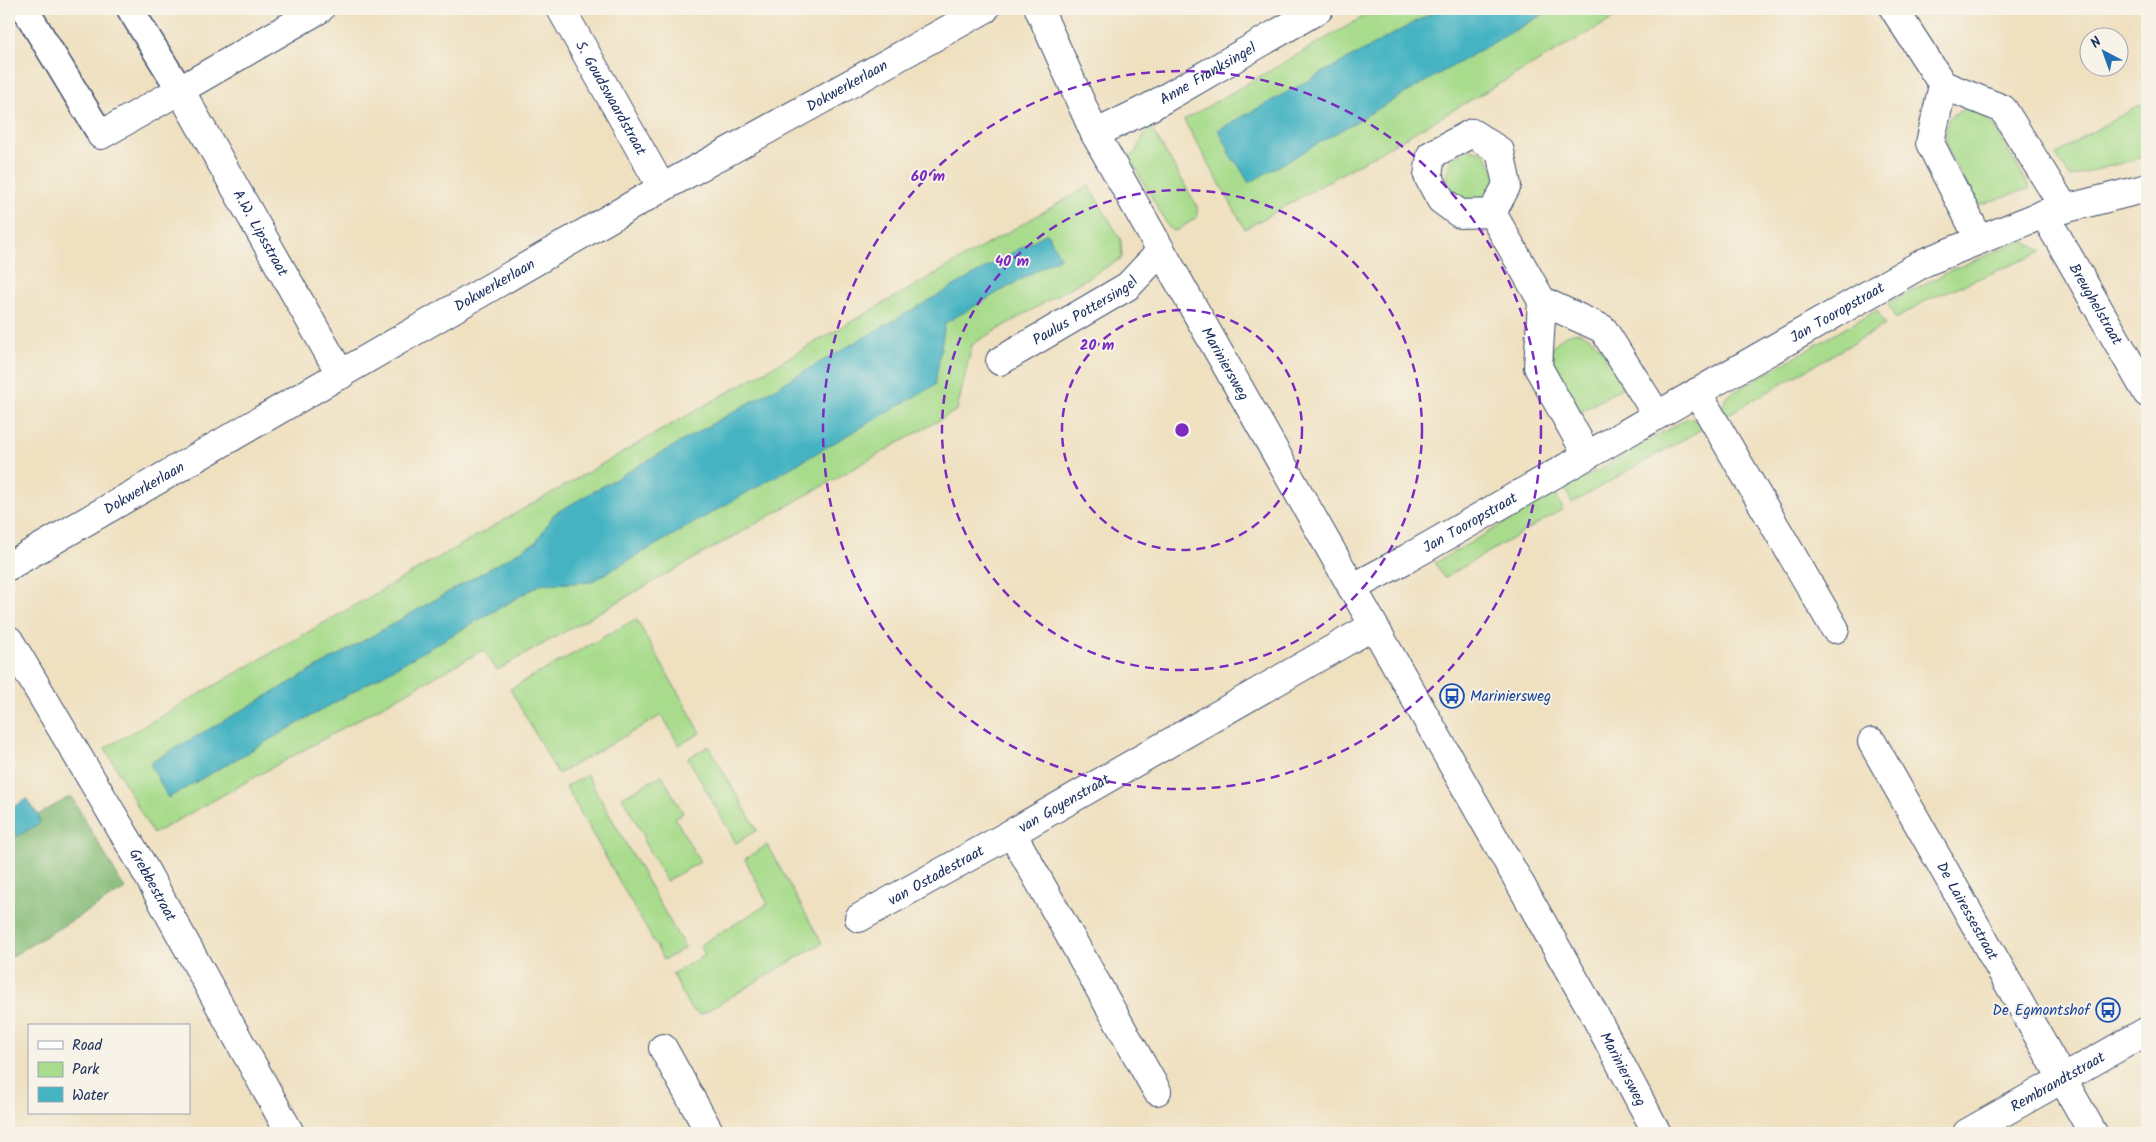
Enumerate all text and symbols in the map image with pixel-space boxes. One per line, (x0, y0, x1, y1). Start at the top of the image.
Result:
north arrow (2078, 28, 2128, 78)
text: N (2086, 32, 2107, 54)
street label: S. Goudswaardstraat (568, 37, 652, 160)
street label: Anne Franksingel (1155, 37, 1261, 112)
street label: Dokwerkerlaan (802, 54, 893, 119)
text: 60 m (911, 165, 945, 189)
street label: A.W. Lipsstraat (226, 185, 294, 281)
text: 40 m (995, 250, 1029, 274)
street label: Dokwerkerlaan (450, 253, 540, 319)
street label: Breughelstraat (2062, 259, 2128, 350)
street label: Paulus Pottersingel (1028, 271, 1145, 352)
street label: Jan Tooropstraat (1786, 276, 1890, 350)
street label: Mariniersweg (1194, 323, 1255, 405)
text: 20 m (1080, 334, 1114, 358)
centre of rings (1173, 421, 1191, 439)
street label: Dokwerkerlaan (100, 456, 189, 522)
street label: Jan Tooropstraat (1419, 487, 1523, 560)
bus stop icon: Mariniersweg (1439, 683, 1465, 709)
place label: Mariniersweg (1470, 685, 1551, 709)
street label: van Goyenstraat (1014, 768, 1115, 840)
street label: van Ostadestraat (884, 840, 989, 913)
street label: Grebbestraat (122, 844, 182, 926)
street label: De Lairessestraat (1929, 858, 2004, 965)
bus stop icon: De Egmontshof (2095, 997, 2121, 1023)
place label: De Egmontshof (1992, 999, 2091, 1023)
legend (28, 1024, 190, 1114)
street label: Mariniersweg (1593, 1028, 1652, 1111)
text: Road (72, 1034, 103, 1058)
street label: Rembrandtstraat (2006, 1046, 2110, 1119)
text: Park (72, 1058, 100, 1082)
text: Water (72, 1084, 109, 1108)

